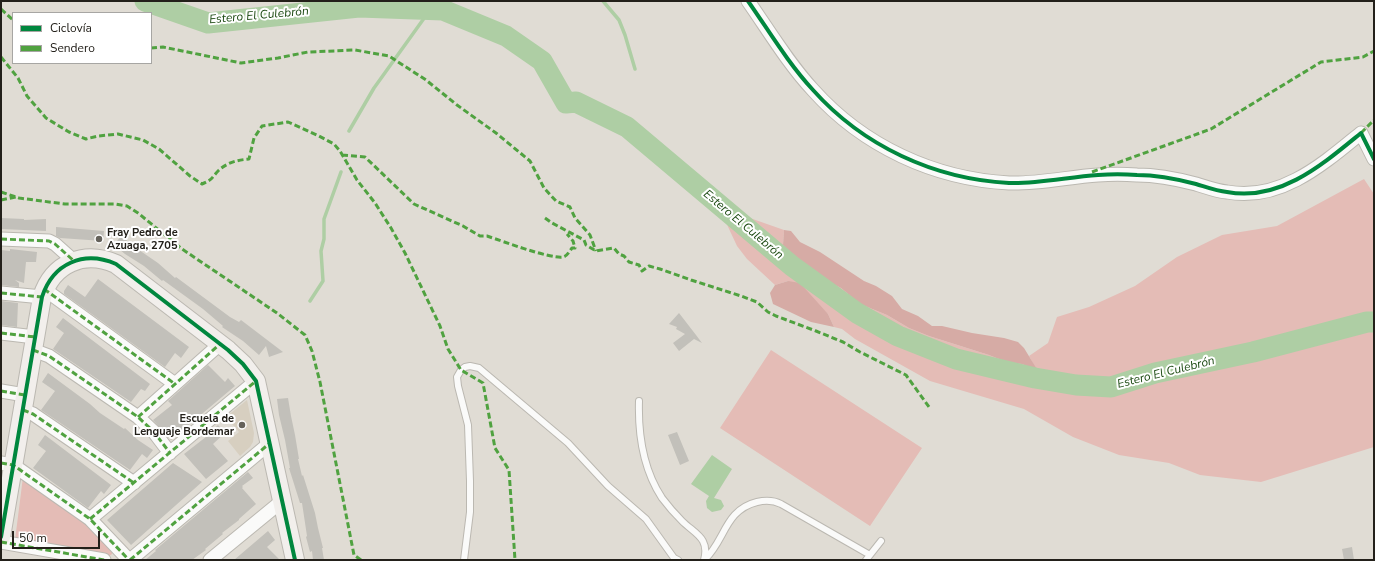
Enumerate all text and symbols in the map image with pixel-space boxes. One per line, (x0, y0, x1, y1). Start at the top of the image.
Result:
water label: Estero El Culebrón (209, 4, 309, 28)
legend (12, 12, 152, 64)
text: Ciclovía (50, 20, 92, 36)
text: Sendero (50, 40, 95, 56)
water label: Estero El Culebrón (700, 187, 786, 263)
place label: Fray Pedro de Azuaga, 2705 (107, 226, 178, 252)
marker: Fray Pedro de Azuaga, 2705 (94, 234, 104, 244)
water label: Estero El Culebrón (1116, 354, 1216, 392)
place label: Escuela de Lenguaje Bordemar (134, 412, 234, 438)
marker: Escuela de Lenguaje Bordemar (237, 420, 247, 430)
scale bar (14, 523, 102, 549)
text: 50 m (19, 530, 47, 546)

